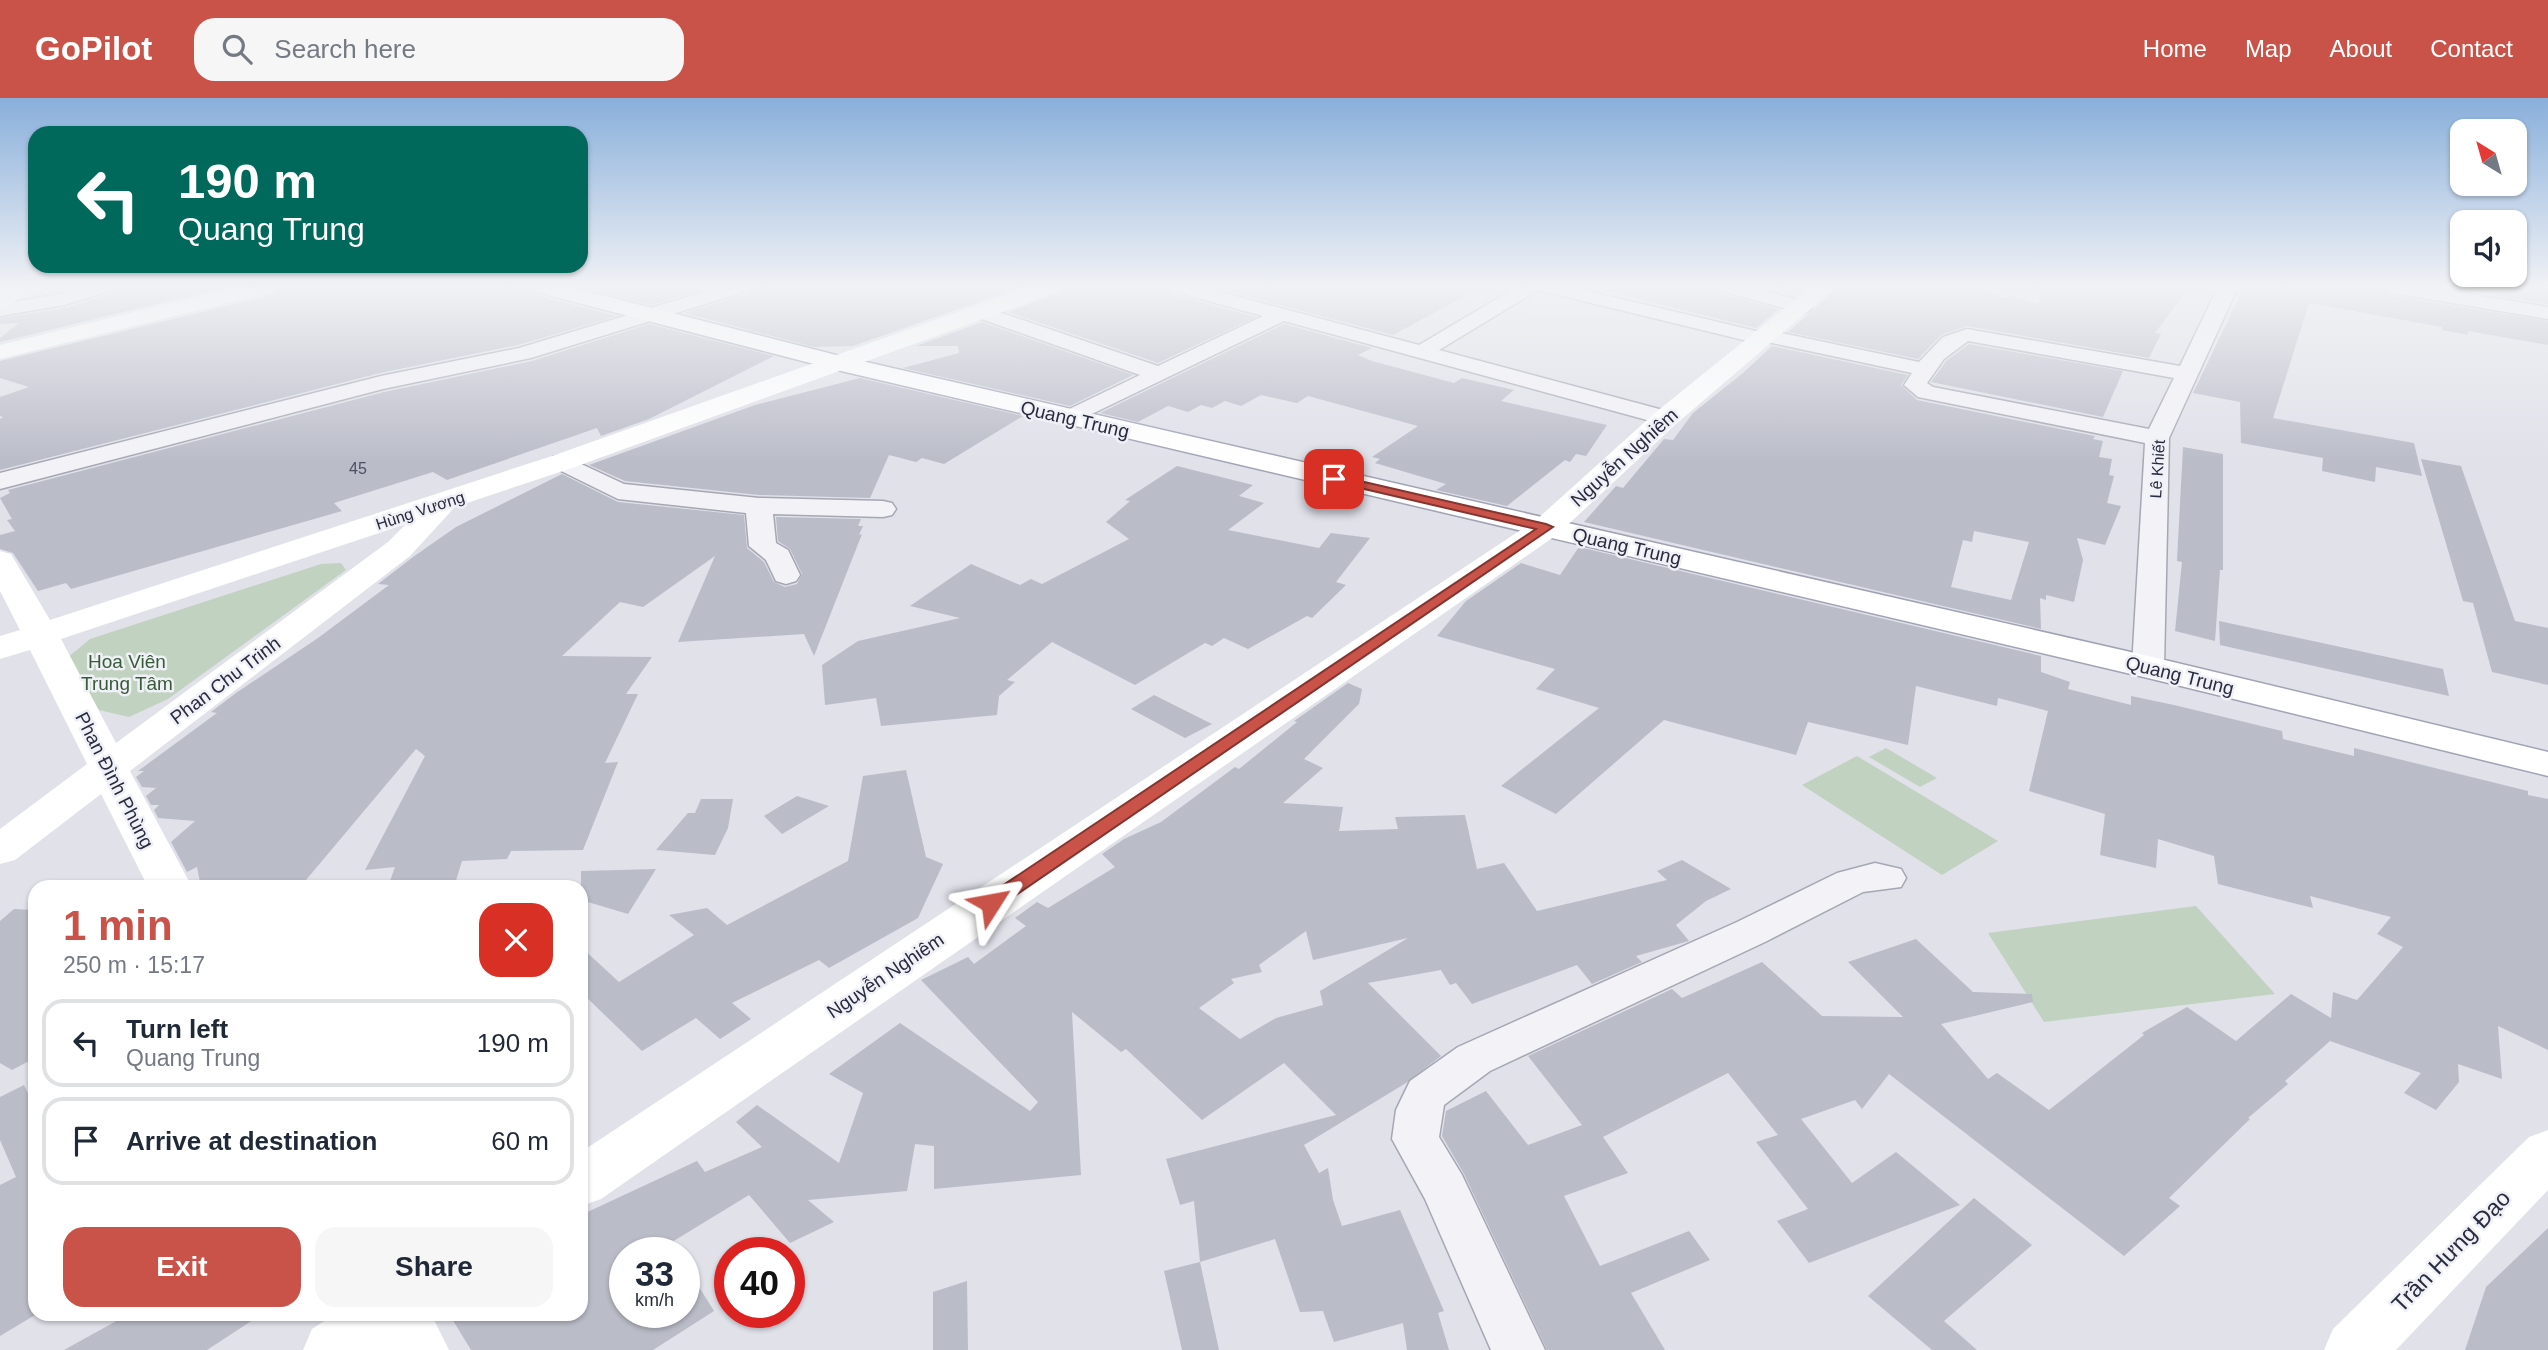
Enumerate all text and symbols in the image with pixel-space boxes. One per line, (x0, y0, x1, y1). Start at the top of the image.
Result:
search box (194, 18, 684, 81)
text: GoPilot (35, 30, 152, 67)
icon: search (218, 30, 256, 68)
text: Search here (274, 34, 416, 64)
text: Home (2143, 35, 2207, 62)
text: Map (2245, 35, 2292, 62)
text: About (2330, 35, 2392, 62)
text: Contact (2430, 35, 2513, 62)
north arrow (2450, 119, 2527, 196)
map controls (2450, 119, 2527, 287)
icon: left (63, 154, 154, 245)
text: 190 m (178, 154, 317, 208)
button: sound (2450, 210, 2527, 287)
text: Quang Trung (178, 211, 365, 247)
street label: Quang Trung (1018, 397, 1131, 442)
street label: Nguyễn Nghiêm (1567, 404, 1682, 511)
street label: Lê Khiết (2147, 439, 2168, 499)
pin (1304, 449, 1364, 509)
house number: 45 (349, 460, 367, 477)
icon: arrive (1315, 460, 1353, 498)
street label: Hùng Vương (374, 488, 467, 533)
street label: Quang Trung (1570, 524, 1683, 569)
street label: Phan Chu Trinh (166, 632, 284, 729)
park label: Hoa Viên Trung Tâm (81, 651, 173, 694)
street label: Quang Trung (2124, 652, 2236, 699)
street label: Phan Đình Phùng (71, 709, 158, 852)
position arrow (954, 866, 1028, 940)
text: 1 min (63, 902, 173, 949)
button: close (479, 903, 553, 977)
street label: Nguyễn Nghiêm (823, 929, 948, 1022)
text: 250 m · 15:17 (63, 952, 205, 978)
text: Turn left (126, 1014, 228, 1044)
icon: left (67, 1024, 105, 1062)
text: 190 m (477, 1028, 549, 1058)
text: Quang Trung (126, 1045, 260, 1071)
icon: arrive (67, 1122, 105, 1160)
text: Arrive at destination (126, 1126, 377, 1156)
text: 60 m (491, 1126, 549, 1156)
street label: Trần Hưng Đạo (2386, 1185, 2516, 1317)
button: Exit (63, 1227, 301, 1307)
button: Share (315, 1227, 553, 1307)
speed limit sign: 40 (714, 1237, 805, 1328)
text: 33 (635, 1254, 674, 1293)
text: km/h (635, 1290, 674, 1310)

